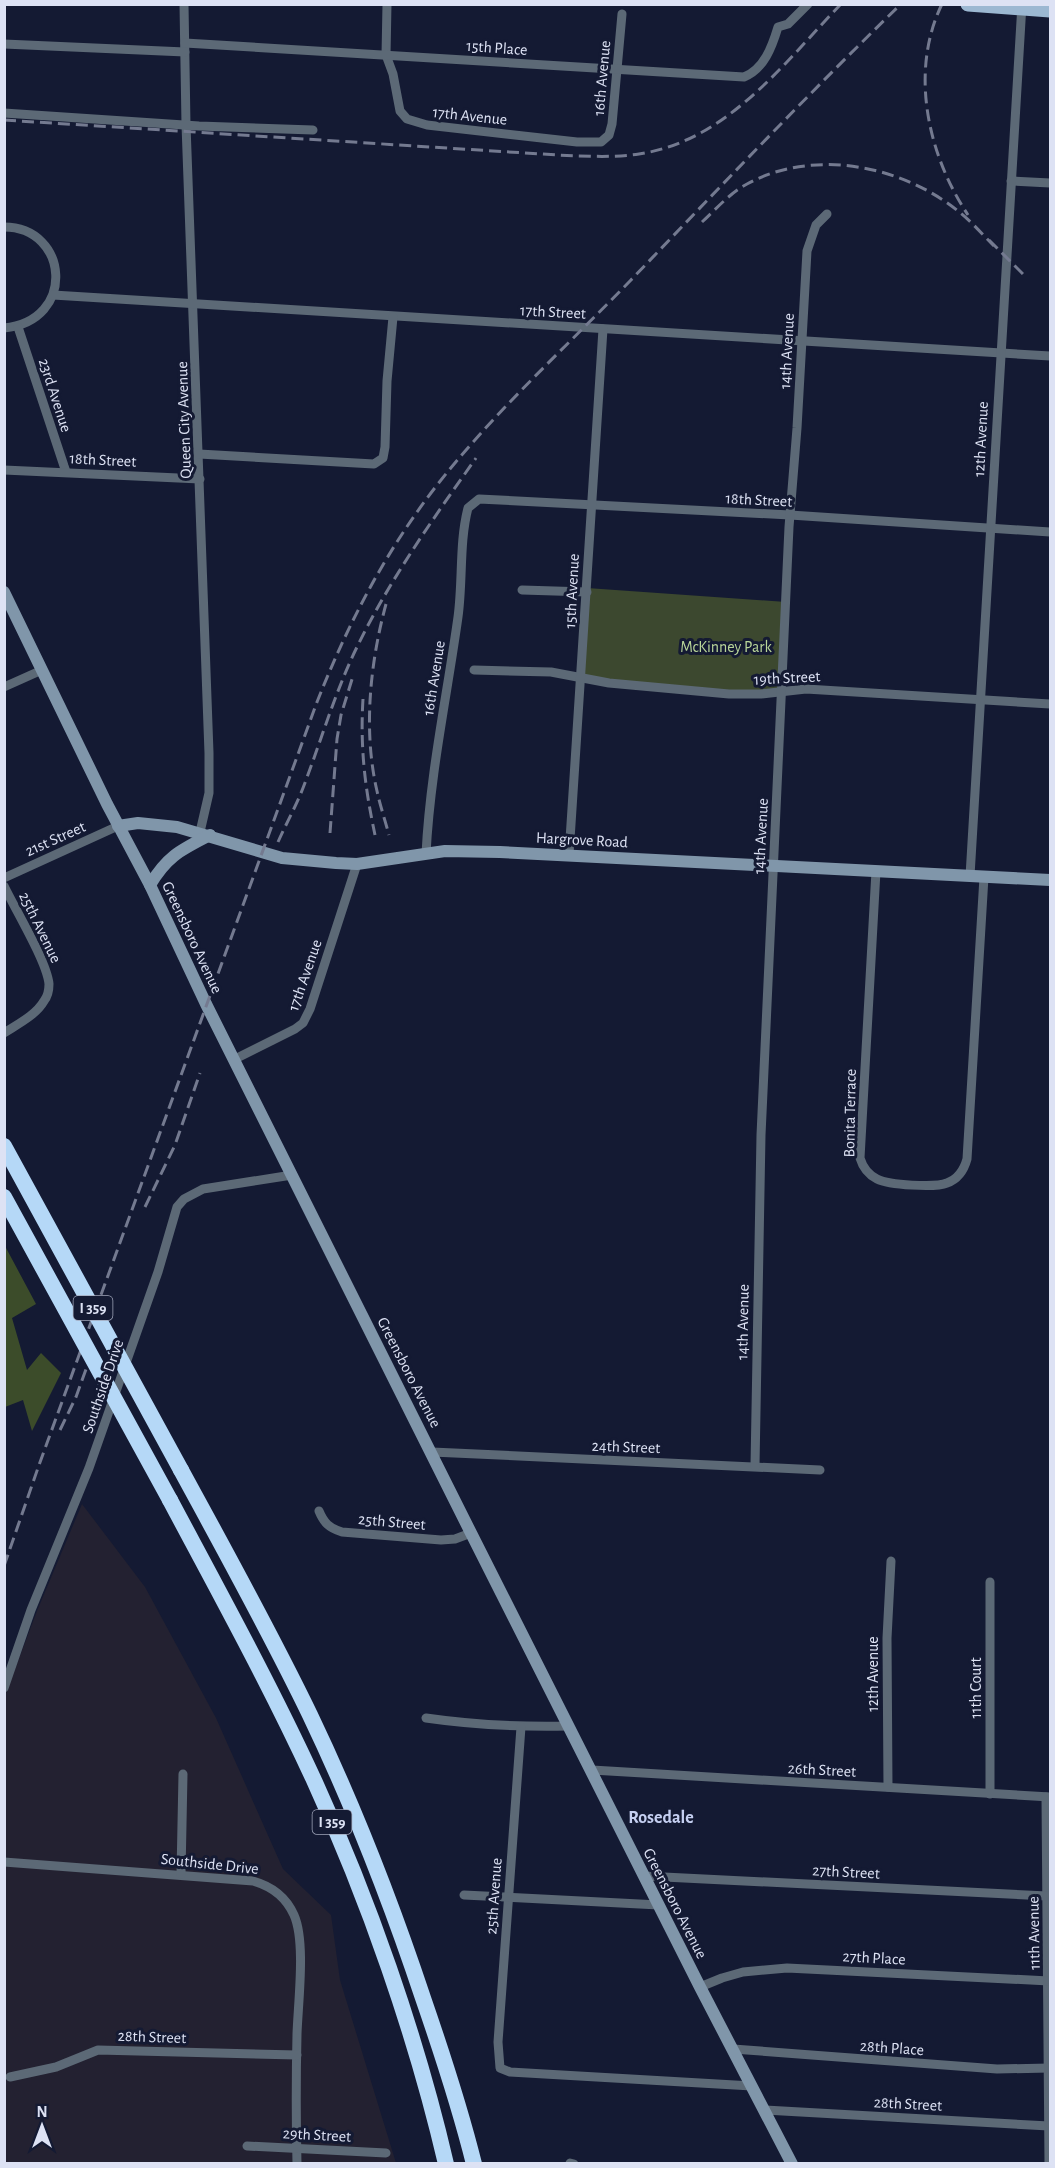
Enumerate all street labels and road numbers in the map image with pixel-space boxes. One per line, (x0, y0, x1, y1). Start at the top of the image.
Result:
street label: 15th Place (466, 38, 528, 58)
street label: 16th Avenue (591, 40, 613, 117)
street label: 17th Avenue (432, 104, 508, 128)
street label: 17th Street (520, 302, 586, 322)
street label: 14th Avenue (777, 313, 797, 389)
street label: 23rd Avenue (36, 356, 74, 434)
street label: Queen City Avenue (174, 361, 195, 479)
street label: 12th Avenue (971, 401, 991, 477)
street label: 18th Street (69, 450, 137, 470)
street label: 18th Street (725, 490, 793, 510)
street label: 15th Avenue (562, 553, 582, 629)
street label: 16th Avenue (420, 640, 448, 717)
street label: 19th Street (753, 668, 821, 688)
street label: 14th Avenue (751, 798, 771, 874)
street label: 21st Street (23, 819, 88, 859)
street label: Hargrove Road (536, 830, 628, 850)
street label: Greensboro Avenue (159, 879, 225, 996)
street label: 25th Avenue (16, 889, 64, 965)
street label: 17th Avenue (285, 937, 325, 1013)
street label: Bonita Terrace (841, 1069, 859, 1157)
street label: 14th Avenue (734, 1284, 752, 1360)
road number: I 359 (74, 1296, 112, 1320)
street label: Greensboro Avenue (374, 1315, 444, 1430)
street label: Southside Drive (79, 1337, 126, 1435)
street label: 24th Street (591, 1438, 661, 1456)
street label: 25th Street (357, 1511, 426, 1533)
street label: 12th Avenue (865, 1636, 881, 1712)
street label: 11th Court (968, 1657, 984, 1719)
street label: 26th Street (787, 1760, 857, 1780)
road number: I 359 (312, 1810, 352, 1834)
street label: Greensboro Avenue (640, 1846, 710, 1961)
street label: Southside Drive (160, 1851, 259, 1877)
street label: 25th Avenue (483, 1857, 505, 1935)
street label: 27th Street (812, 1862, 880, 1882)
street label: 11th Avenue (1025, 1896, 1043, 1970)
street label: 27th Place (842, 1948, 906, 1968)
street label: 28th Street (117, 2028, 187, 2046)
street label: 28th Place (859, 2038, 924, 2058)
street label: 28th Street (873, 2094, 943, 2114)
street label: 29th Street (282, 2125, 352, 2145)

